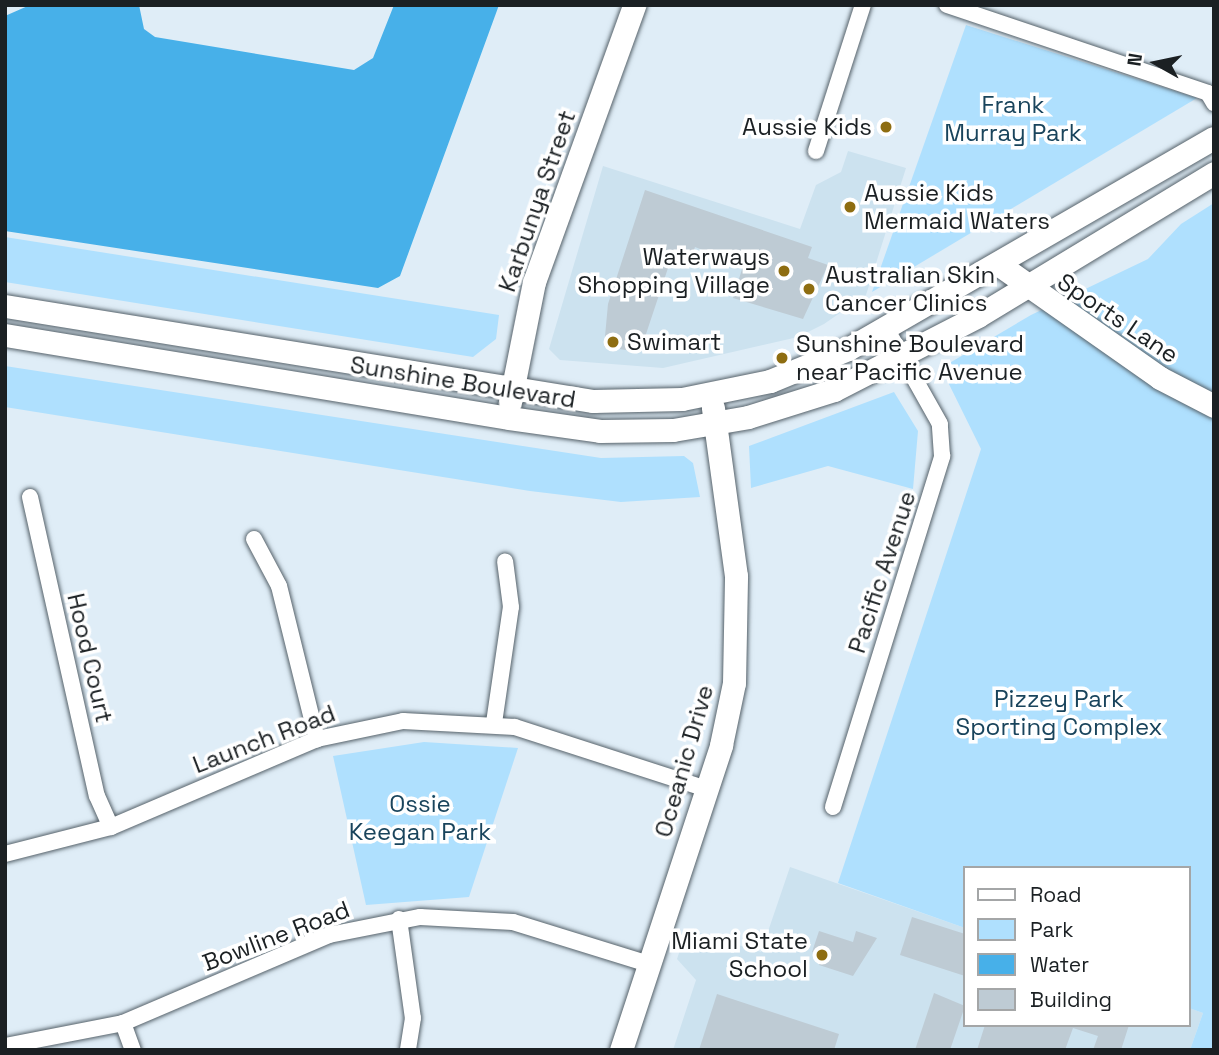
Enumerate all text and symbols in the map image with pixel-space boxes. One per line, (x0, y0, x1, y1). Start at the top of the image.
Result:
north arrow (1121, 28, 1191, 98)
text: N (1121, 51, 1148, 68)
park label: Frank Murray Park (944, 91, 1082, 147)
street label: Karbunya Street (492, 106, 582, 296)
place label: Aussie Kids (742, 113, 872, 141)
marker: Aussie Kids (878, 119, 894, 135)
place label: Aussie Kids Mermaid Waters (864, 179, 1050, 235)
marker: Aussie Kids Mermaid Waters (842, 199, 858, 215)
place label: Waterways Shopping Village (577, 243, 770, 299)
place label: Australian Skin Cancer Clinics (825, 261, 995, 317)
marker: Waterways Shopping Village (776, 263, 792, 279)
street label: Sports Lane (1052, 267, 1184, 369)
marker: Australian Skin Cancer Clinics (799, 279, 819, 299)
place label: Swimart (627, 328, 721, 356)
place label: Sunshine Boulevard near Pacific Avenue (796, 330, 1024, 386)
marker: Swimart (605, 334, 621, 350)
street label: Sunshine Boulevard (348, 350, 578, 414)
marker: Sunshine Boulevard near Pacific Avenue (774, 350, 790, 366)
street label: Pacific Avenue (842, 487, 922, 657)
street label: Hood Court (61, 590, 119, 726)
street label: Oceanic Drive (649, 682, 719, 840)
park label: Pizzey Park Sporting Complex (955, 685, 1163, 741)
street label: Launch Road (189, 699, 339, 779)
park label: Ossie Keegan Park (349, 790, 491, 846)
legend (964, 866, 1191, 1027)
text: Road (1030, 881, 1082, 908)
street label: Bowline Road (198, 895, 354, 977)
text: Park (1030, 916, 1074, 943)
place label: Miami State School (671, 927, 808, 983)
marker: Miami State School (814, 947, 830, 963)
text: Water (1030, 951, 1089, 978)
text: Building (1030, 986, 1112, 1013)

